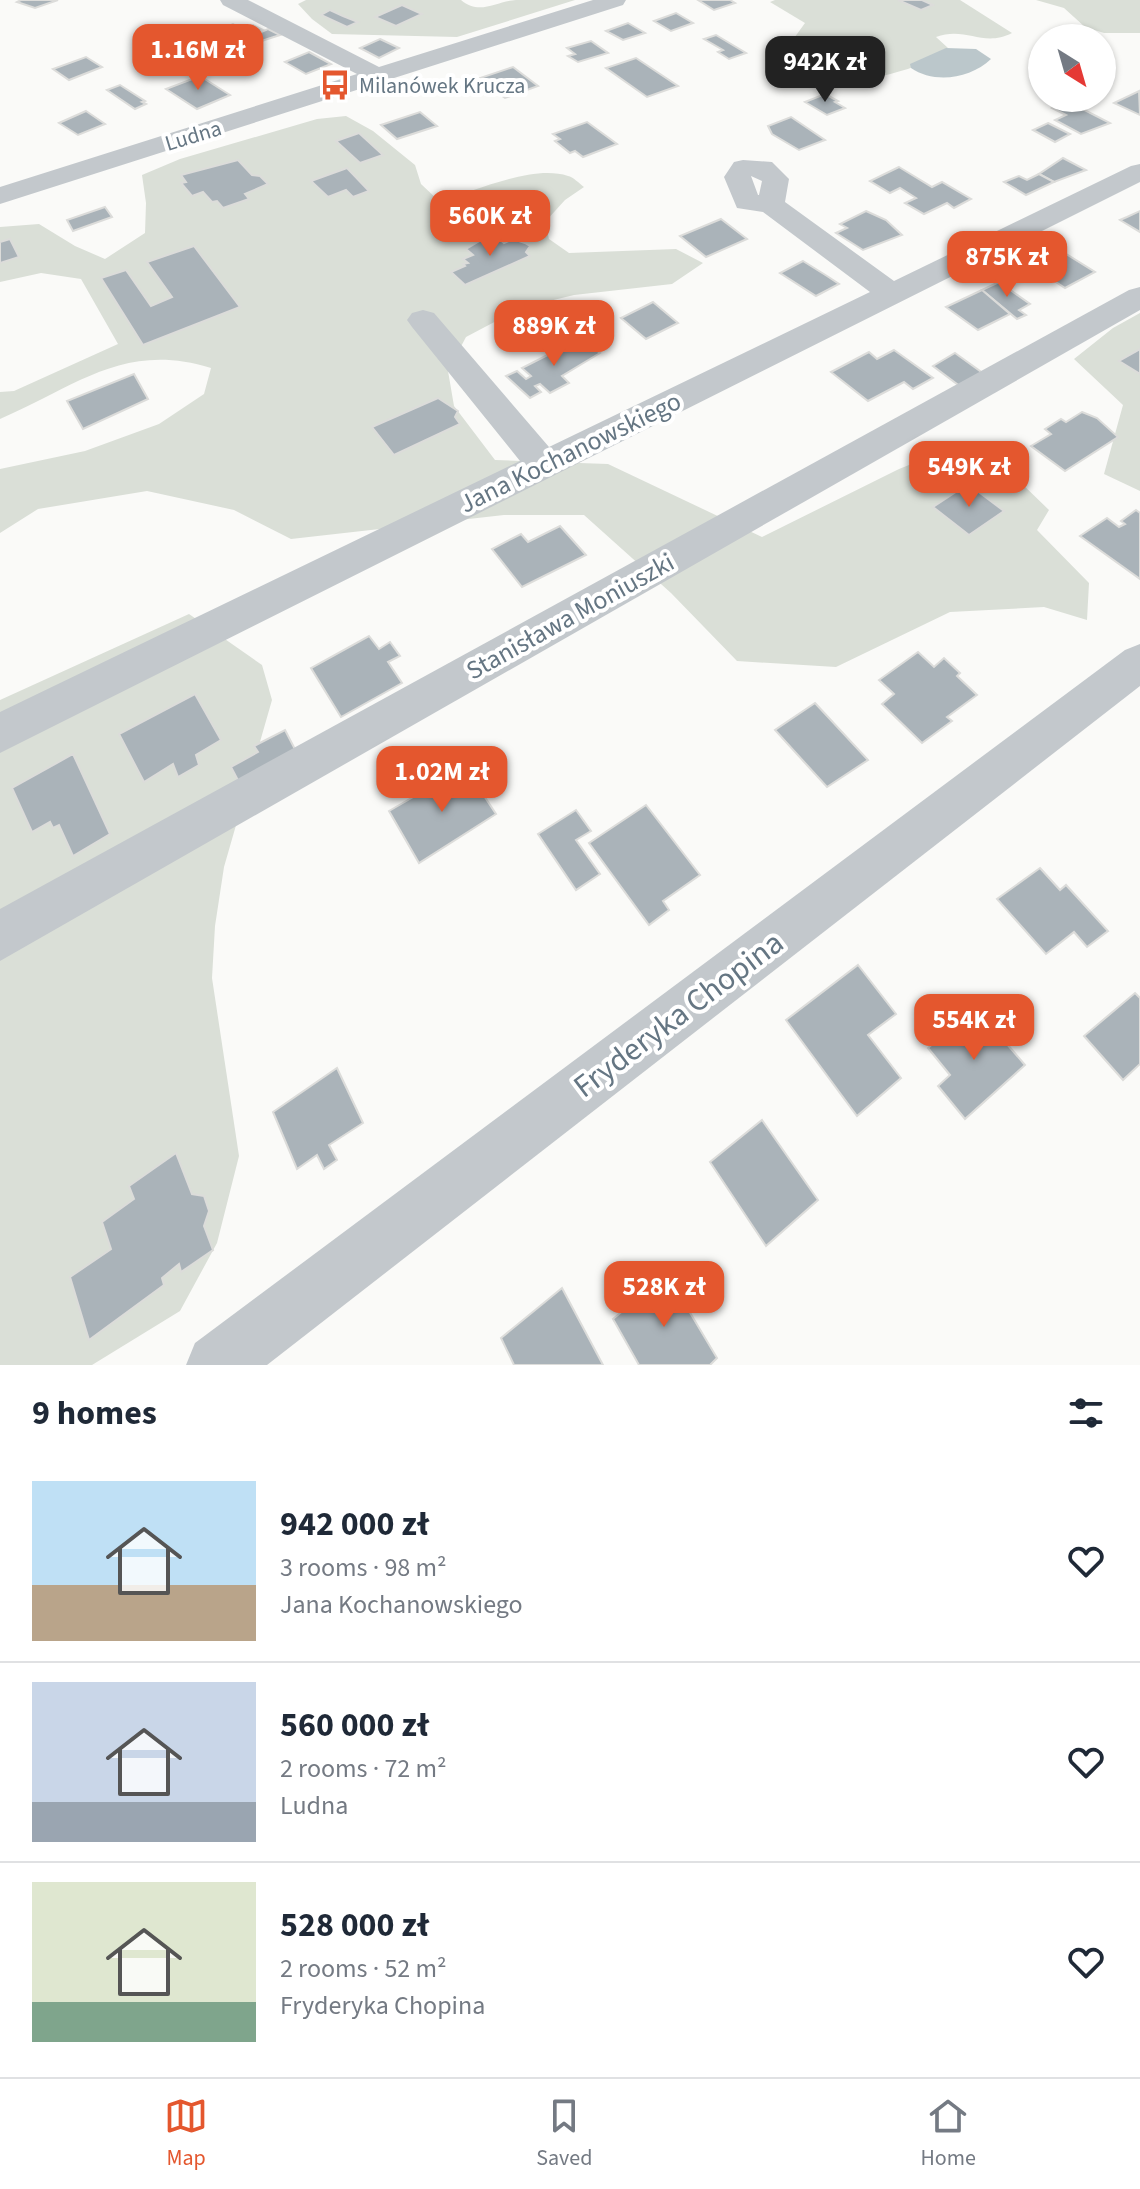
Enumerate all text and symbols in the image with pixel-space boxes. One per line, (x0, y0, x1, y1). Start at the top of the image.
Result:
pin: 1.16M zł (115, 24, 281, 92)
north arrow (1028, 24, 1116, 112)
map controls (1028, 24, 1116, 112)
text: 1.16M zł (150, 31, 246, 68)
pin: 942K zł (751, 36, 899, 104)
text: 942K zł (783, 43, 867, 80)
bus stop icon: Milanówek Krucza (318, 68, 352, 102)
place label: Milanówek Krucza (359, 70, 525, 102)
street label: Ludna (161, 112, 226, 160)
pin: 560K zł (416, 190, 564, 258)
text: 560K zł (448, 197, 532, 234)
pin: 875K zł (933, 231, 1081, 299)
text: 875K zł (965, 238, 1049, 275)
pin: 889K zł (480, 300, 628, 368)
text: 889K zł (512, 307, 596, 344)
street label: Jana Kochanowskiego (453, 383, 687, 522)
pin: 549K zł (895, 441, 1043, 509)
text: 549K zł (927, 448, 1011, 485)
street label: Stanisława Moniuszki (460, 544, 681, 689)
pin: 1.02M zł (359, 746, 525, 814)
text: 1.02M zł (394, 753, 490, 790)
street label: Fryderyka Chopina (564, 920, 793, 1109)
pin: 554K zł (900, 994, 1048, 1062)
text: 554K zł (932, 1001, 1016, 1038)
pin: 528K zł (590, 1261, 738, 1329)
text: 528K zł (622, 1268, 706, 1305)
text: 9 homes (32, 1389, 157, 1438)
icon: filters (1064, 1391, 1108, 1435)
text: 942 000 zł (280, 1500, 429, 1549)
icon: home (96, 1513, 192, 1609)
icon: heart (1064, 1539, 1108, 1583)
text: 3 rooms · 98 m² (280, 1549, 447, 1586)
text: Jana Kochanowskiego (280, 1586, 523, 1623)
text: 560 000 zł (280, 1701, 429, 1750)
icon: home (96, 1714, 192, 1810)
icon: heart (1064, 1740, 1108, 1784)
text: 2 rooms · 72 m² (280, 1750, 447, 1787)
text: Ludna (280, 1787, 348, 1824)
text: 528 000 zł (280, 1901, 429, 1950)
icon: home (96, 1914, 192, 2010)
icon: heart (1064, 1940, 1108, 1984)
text: 2 rooms · 52 m² (280, 1950, 447, 1987)
text: Fryderyka Chopina (280, 1987, 485, 2024)
tab: Map (164, 2094, 208, 2174)
tab: Saved (536, 2094, 592, 2174)
tab: Home (921, 2094, 976, 2174)

